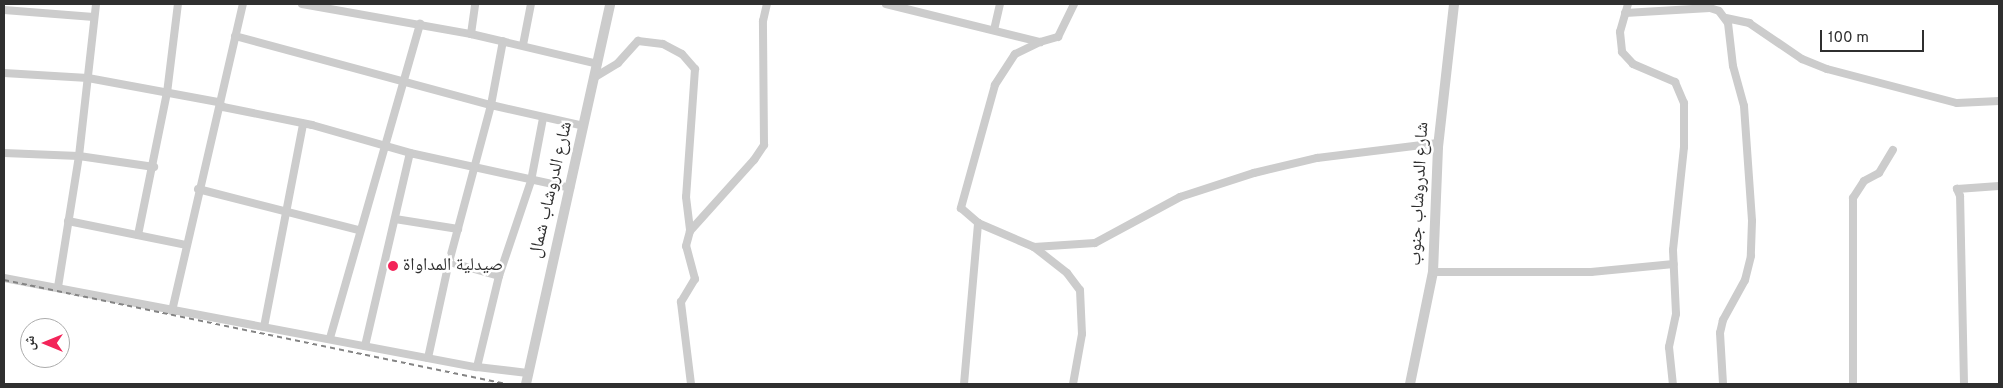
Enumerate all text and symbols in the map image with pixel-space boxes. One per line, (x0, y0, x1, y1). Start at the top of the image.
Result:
scale bar (1823, 20, 1927, 52)
text: 100 m (1828, 29, 1869, 48)
street label: شارع الدروشاب شمال (526, 120, 578, 260)
street label: شارع الدروشاب جنوب (1405, 122, 1435, 266)
place label: صيدلية المداواة (403, 255, 503, 277)
marker: صيدلية المداواة (387, 260, 399, 272)
north arrow (20, 318, 70, 368)
text: ش (22, 336, 39, 350)

